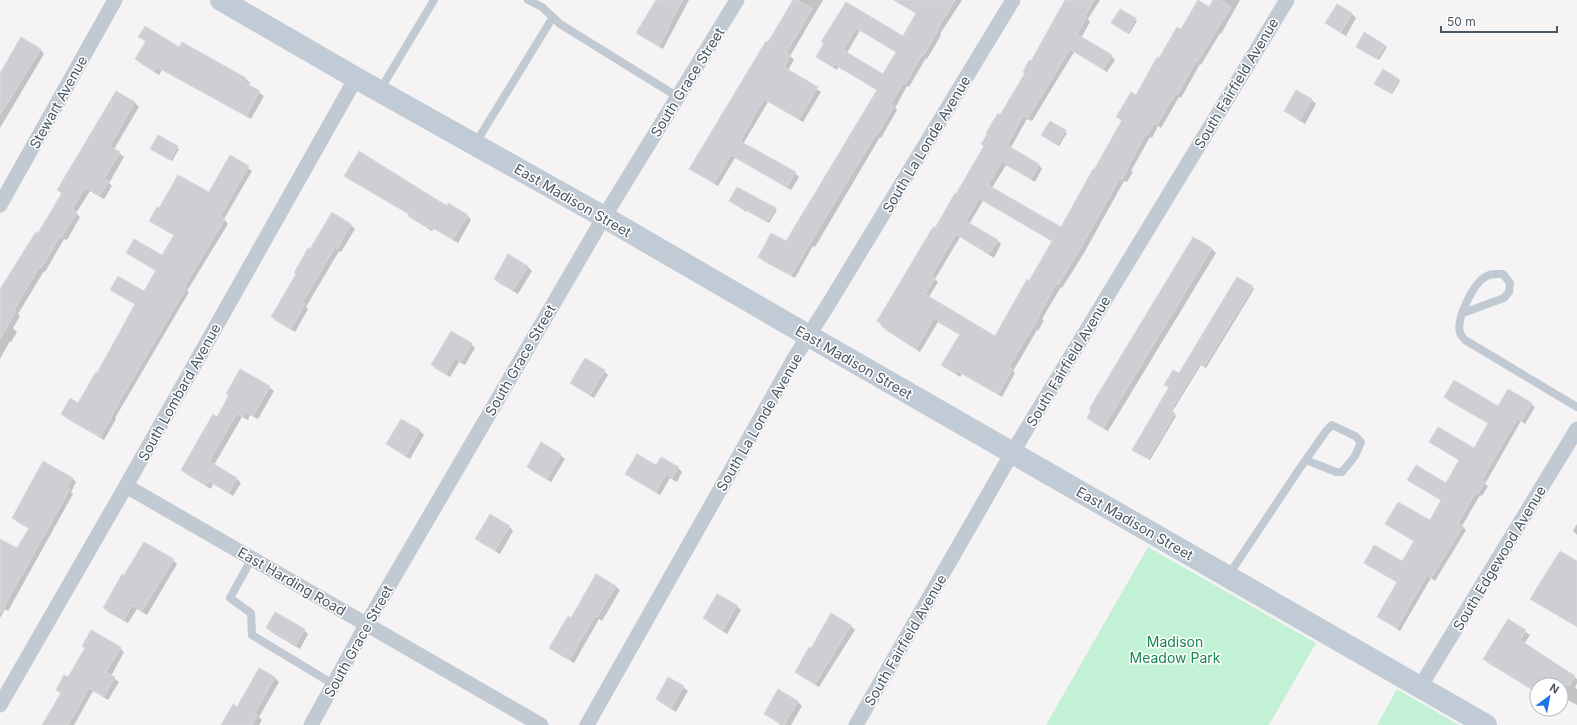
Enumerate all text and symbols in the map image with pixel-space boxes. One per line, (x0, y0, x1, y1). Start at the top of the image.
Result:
scale bar (1441, 8, 1557, 34)
text: 50 m (1447, 14, 1476, 29)
street label: South Fairfield Avenue (1190, 15, 1282, 151)
street label: South Grace Street (647, 24, 728, 140)
street label: Stewart Avenue (25, 52, 91, 152)
street label: South La Londe Avenue (878, 73, 974, 215)
street label: East Madison Street (512, 160, 635, 241)
street label: South Fairfield Avenue (1022, 293, 1114, 429)
street label: South Grace Street (481, 301, 559, 419)
street label: South Lombard Avenue (134, 320, 224, 464)
street label: East Madison Street (793, 322, 916, 403)
street label: South La Londe Avenue (712, 350, 806, 494)
street label: East Madison Street (1074, 483, 1197, 564)
street label: South Edgewood Avenue (1449, 483, 1549, 633)
street label: East Harding Road (235, 543, 349, 619)
street label: South Fairfield Avenue (860, 571, 950, 709)
street label: South Grace Street (320, 582, 396, 700)
park label: Madison Meadow Park (1130, 633, 1221, 666)
north arrow (1529, 677, 1569, 717)
text: N (1547, 680, 1562, 697)

